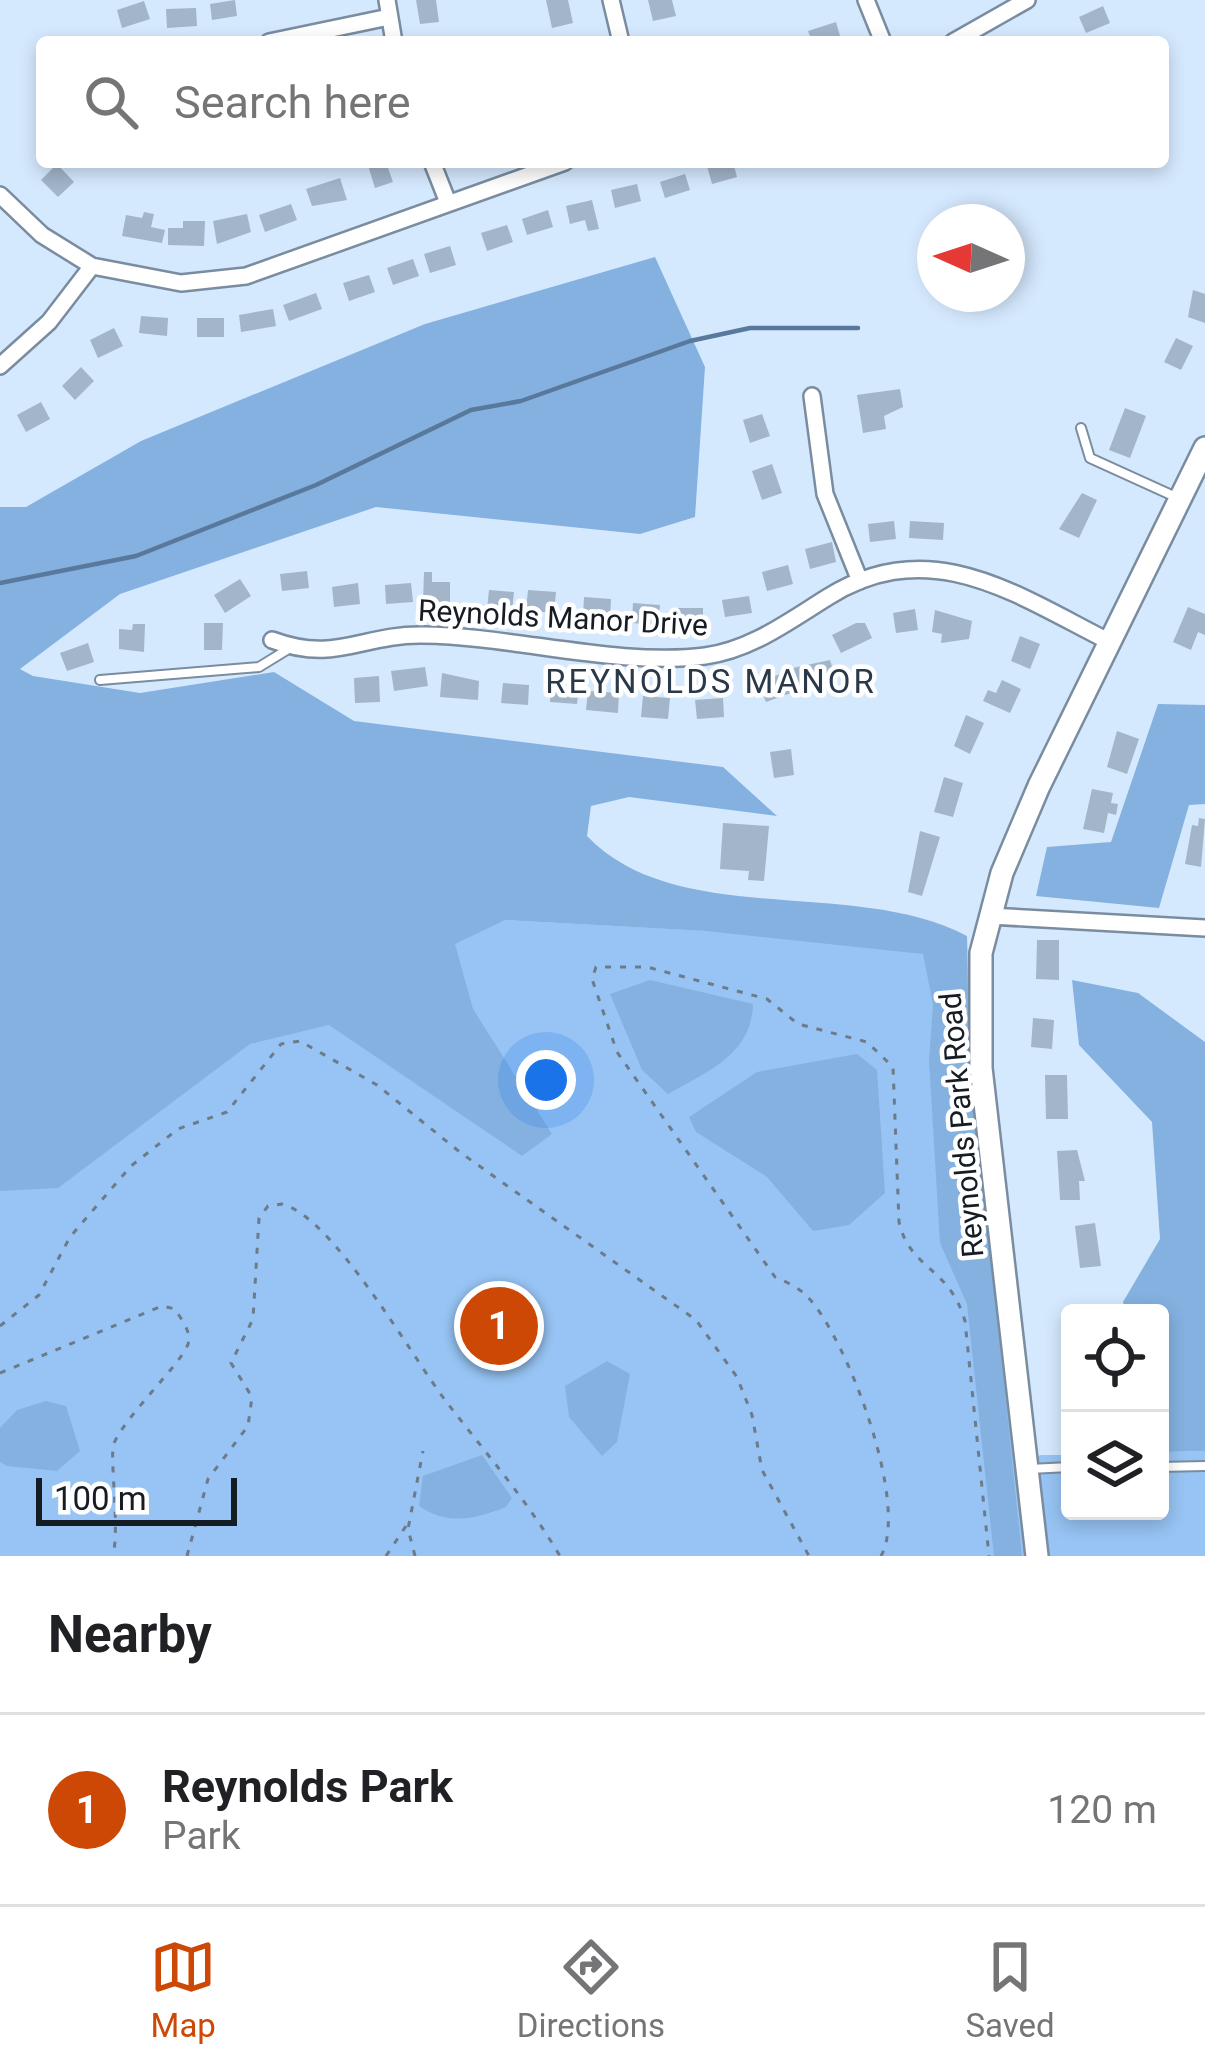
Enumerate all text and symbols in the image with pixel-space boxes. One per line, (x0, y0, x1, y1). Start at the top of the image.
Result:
search box (36, 36, 1169, 168)
icon: search (78, 69, 144, 135)
text: Search here (174, 76, 411, 129)
north arrow (917, 204, 1025, 312)
street label: Reynolds Manor Drive (417, 592, 709, 643)
district label: REYNOLDS MANOR (545, 662, 877, 701)
street label: Reynolds Park Road (932, 991, 991, 1259)
your location (516, 1050, 576, 1110)
pin: 1 (460, 1281, 538, 1371)
map controls (1061, 1304, 1169, 1520)
button: locate (1061, 1304, 1169, 1412)
button: layers (1061, 1412, 1169, 1520)
scale bar (36, 1472, 237, 1525)
text: 100 m (54, 1479, 147, 1518)
text: Nearby (48, 1605, 212, 1664)
text: Reynolds Park (162, 1760, 453, 1813)
text: 1 (76, 1787, 98, 1833)
text: 120 m (1047, 1787, 1157, 1833)
text: Park (162, 1813, 241, 1859)
tab: Map (150, 1934, 216, 2045)
tab: Directions (517, 1934, 665, 2045)
tab: Saved (966, 1934, 1055, 2045)

